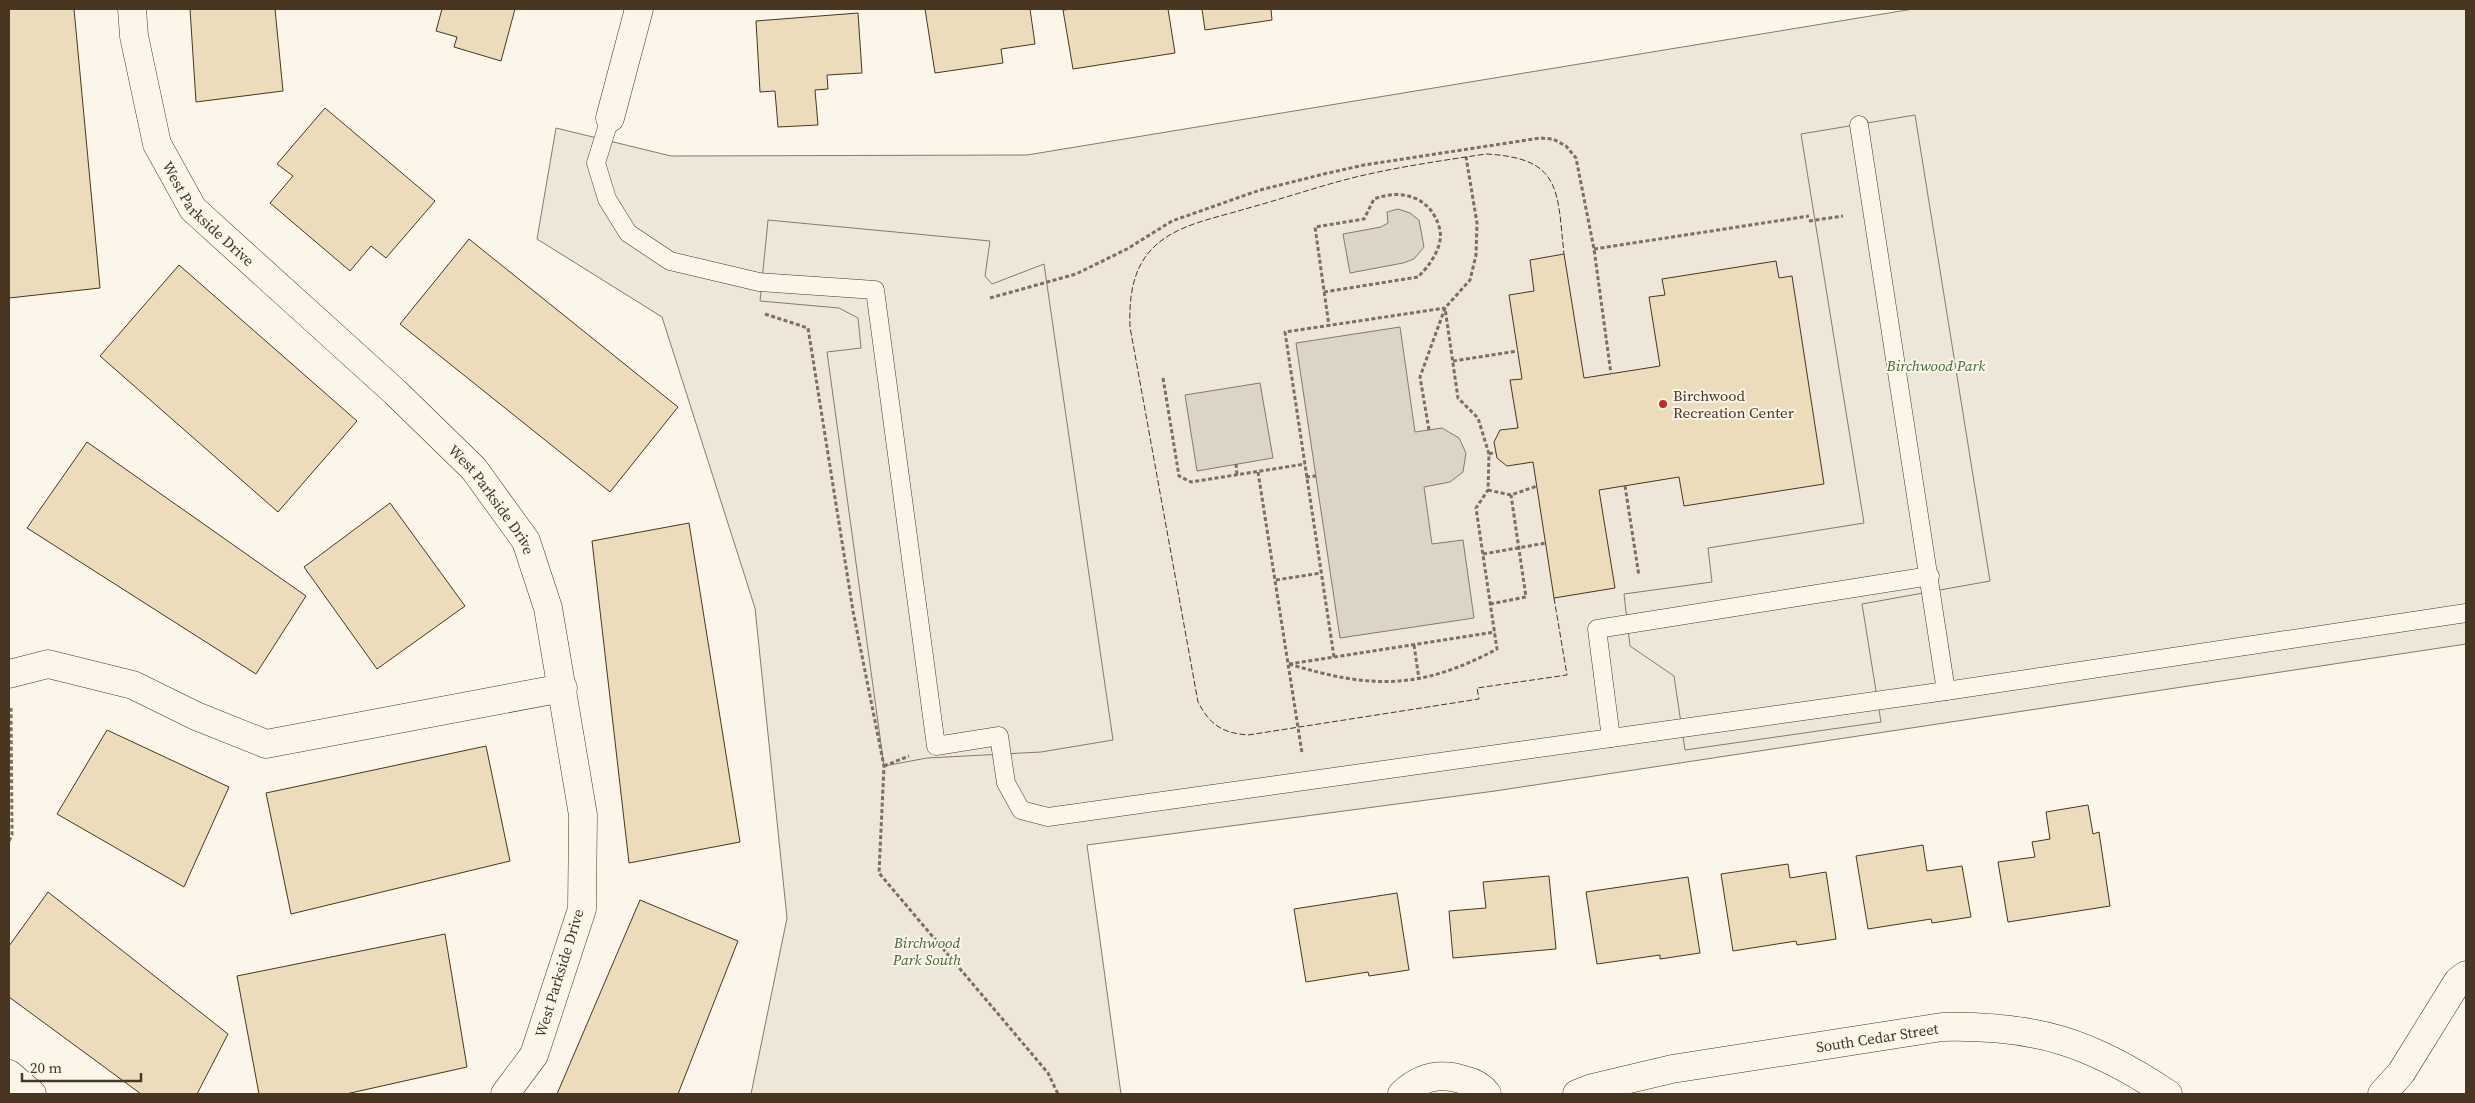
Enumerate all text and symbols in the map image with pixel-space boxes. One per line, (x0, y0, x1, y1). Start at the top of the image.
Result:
street label: West Parkside Drive (158, 157, 260, 271)
park label: Birchwood Park (1886, 355, 1986, 376)
place label: Birchwood Recreation Center (1673, 385, 1795, 423)
marker: Birchwood Recreation Center (1657, 398, 1669, 410)
street label: West Parkside Drive (444, 440, 540, 557)
street label: West Parkside Drive (529, 906, 589, 1040)
park label: Birchwood Park South (892, 932, 961, 970)
street label: South Cedar Street (1814, 1017, 1940, 1057)
scale bar (22, 1050, 141, 1082)
text: 20 m (30, 1057, 62, 1078)

